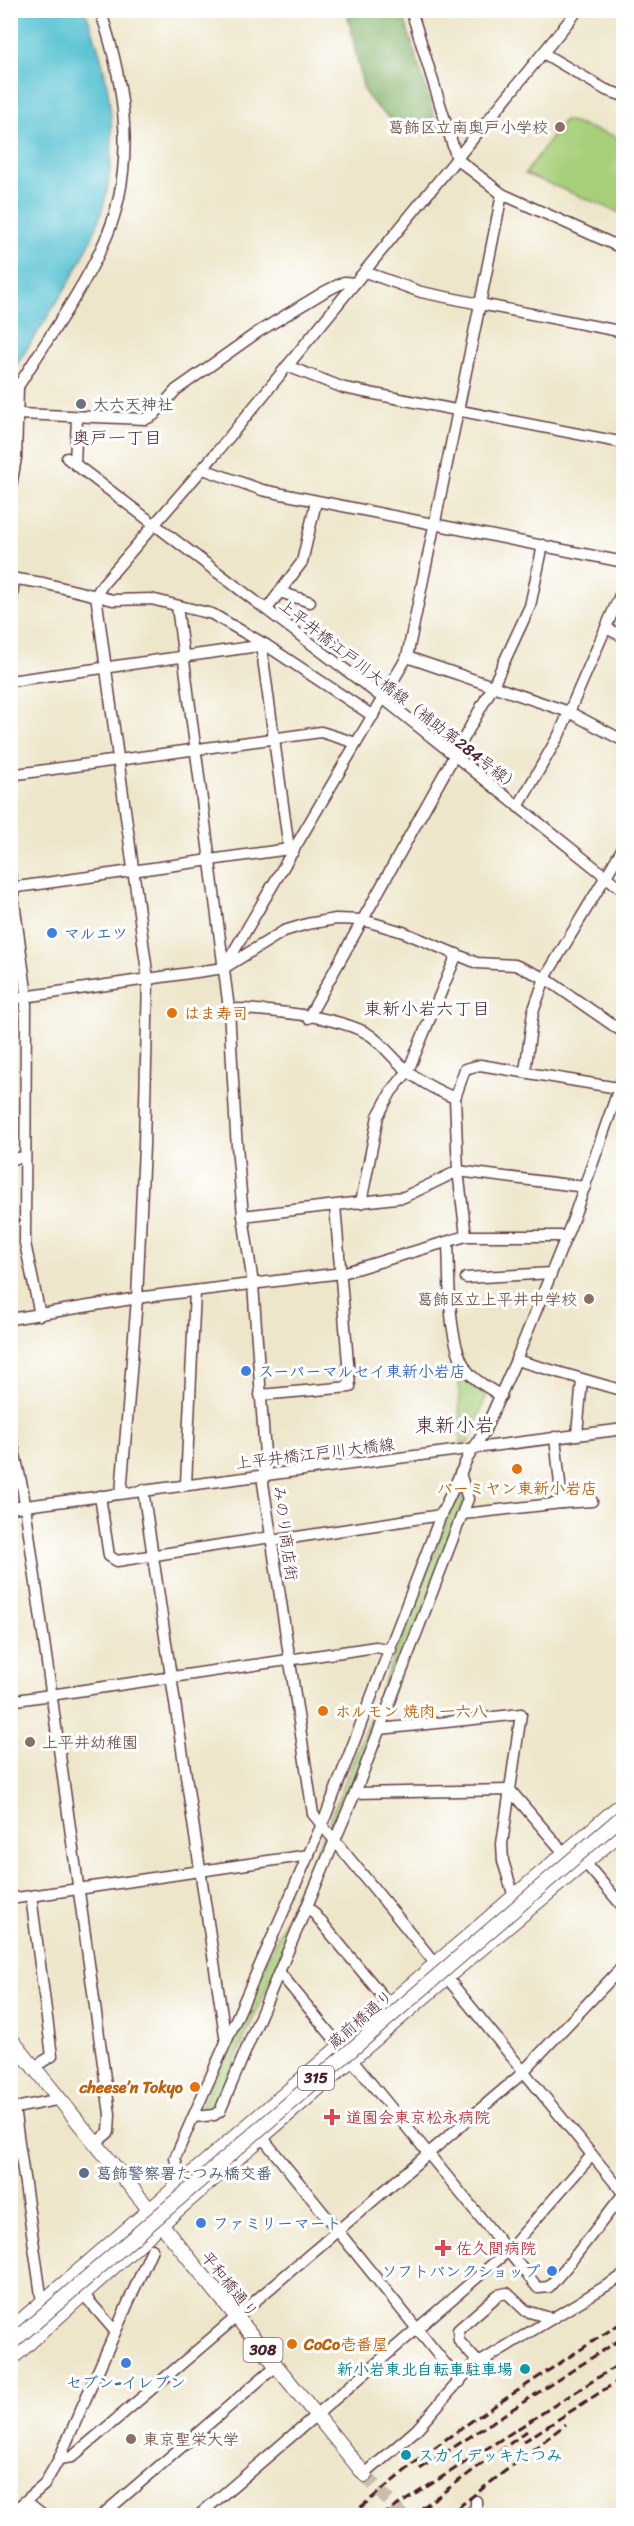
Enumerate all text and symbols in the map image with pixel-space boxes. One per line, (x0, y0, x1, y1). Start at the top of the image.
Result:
place label: 葛飾区立南奥戸小学校 (388, 113, 548, 142)
marker: 葛飾区立南奥戸小学校 (553, 120, 567, 134)
place label: 大六天神社 (93, 390, 173, 419)
marker: 大六天神社 (74, 397, 88, 411)
district label: 奥戸一丁目 (72, 422, 162, 454)
street label: 上平井橋江戸川大橋線（補助第284号線） (272, 591, 527, 799)
place label: マルエツ (64, 919, 128, 948)
marker: マルエツ (45, 926, 59, 940)
district label: 東新小岩六丁目 (364, 993, 490, 1025)
place label: はま寿司 (184, 999, 248, 1028)
marker: はま寿司 (165, 1006, 179, 1020)
place label: 葛飾区立上平井中学校 (417, 1285, 577, 1314)
marker: 葛飾区立上平井中学校 (582, 1292, 596, 1306)
place label: スーパーマルセイ東新小岩店 (258, 1357, 466, 1386)
marker: スーパーマルセイ東新小岩店 (239, 1364, 253, 1378)
district label: 東新小岩 (415, 1408, 495, 1443)
street label: 上平井橋江戸川大橋線 (234, 1429, 396, 1478)
marker: バーミヤン東新小岩店 (510, 1462, 524, 1476)
place label: バーミヤン東新小岩店 (437, 1474, 597, 1503)
street label: みのり商店街 (264, 1484, 307, 1583)
place label: ホルモン 焼肉 一六八 (335, 1697, 487, 1726)
marker: ホルモン 焼肉 一六八 (316, 1704, 330, 1718)
place label: 上平井幼稚園 (42, 1728, 138, 1757)
marker: 上平井幼稚園 (23, 1735, 37, 1749)
street label: 蔵前橋通り (321, 1982, 400, 2057)
road number: 315 (298, 2066, 334, 2090)
place label: cheese’n Tokyo (78, 2073, 184, 2102)
marker: cheese’n Tokyo (188, 2080, 202, 2094)
place label: 道園会東京松永病院 (346, 2103, 490, 2132)
marker: 道園会東京松永病院 (323, 2108, 341, 2126)
place label: 葛飾警察署たつみ橋交番 (96, 2159, 272, 2188)
marker: 葛飾警察署たつみ橋交番 (77, 2166, 91, 2180)
place label: ファミリーマート (213, 2209, 342, 2238)
marker: ファミリーマート (194, 2216, 208, 2230)
place label: 佐久間病院 (456, 2234, 536, 2263)
marker: 佐久間病院 (434, 2239, 452, 2257)
street label: 平和橋通り (193, 2244, 266, 2325)
place label: ソフトバンクショップ (381, 2257, 540, 2286)
marker: ソフトバンクショップ (545, 2264, 559, 2278)
place label: CoCo壱番屋 (303, 2330, 388, 2359)
marker: CoCo壱番屋 (285, 2337, 299, 2351)
road number: 308 (244, 2338, 282, 2362)
place label: 新小岩東北自転車駐車場 (337, 2355, 513, 2384)
marker: セブン-イレブン (119, 2356, 133, 2370)
marker: 新小岩東北自転車駐車場 (518, 2362, 532, 2376)
place label: セブン-イレブン (66, 2368, 186, 2397)
place label: 東京聖栄大学 (143, 2425, 239, 2454)
marker: 東京聖栄大学 (124, 2432, 138, 2446)
place label: スカイデッキたつみ (418, 2441, 562, 2470)
marker: スカイデッキたつみ (399, 2448, 413, 2462)

